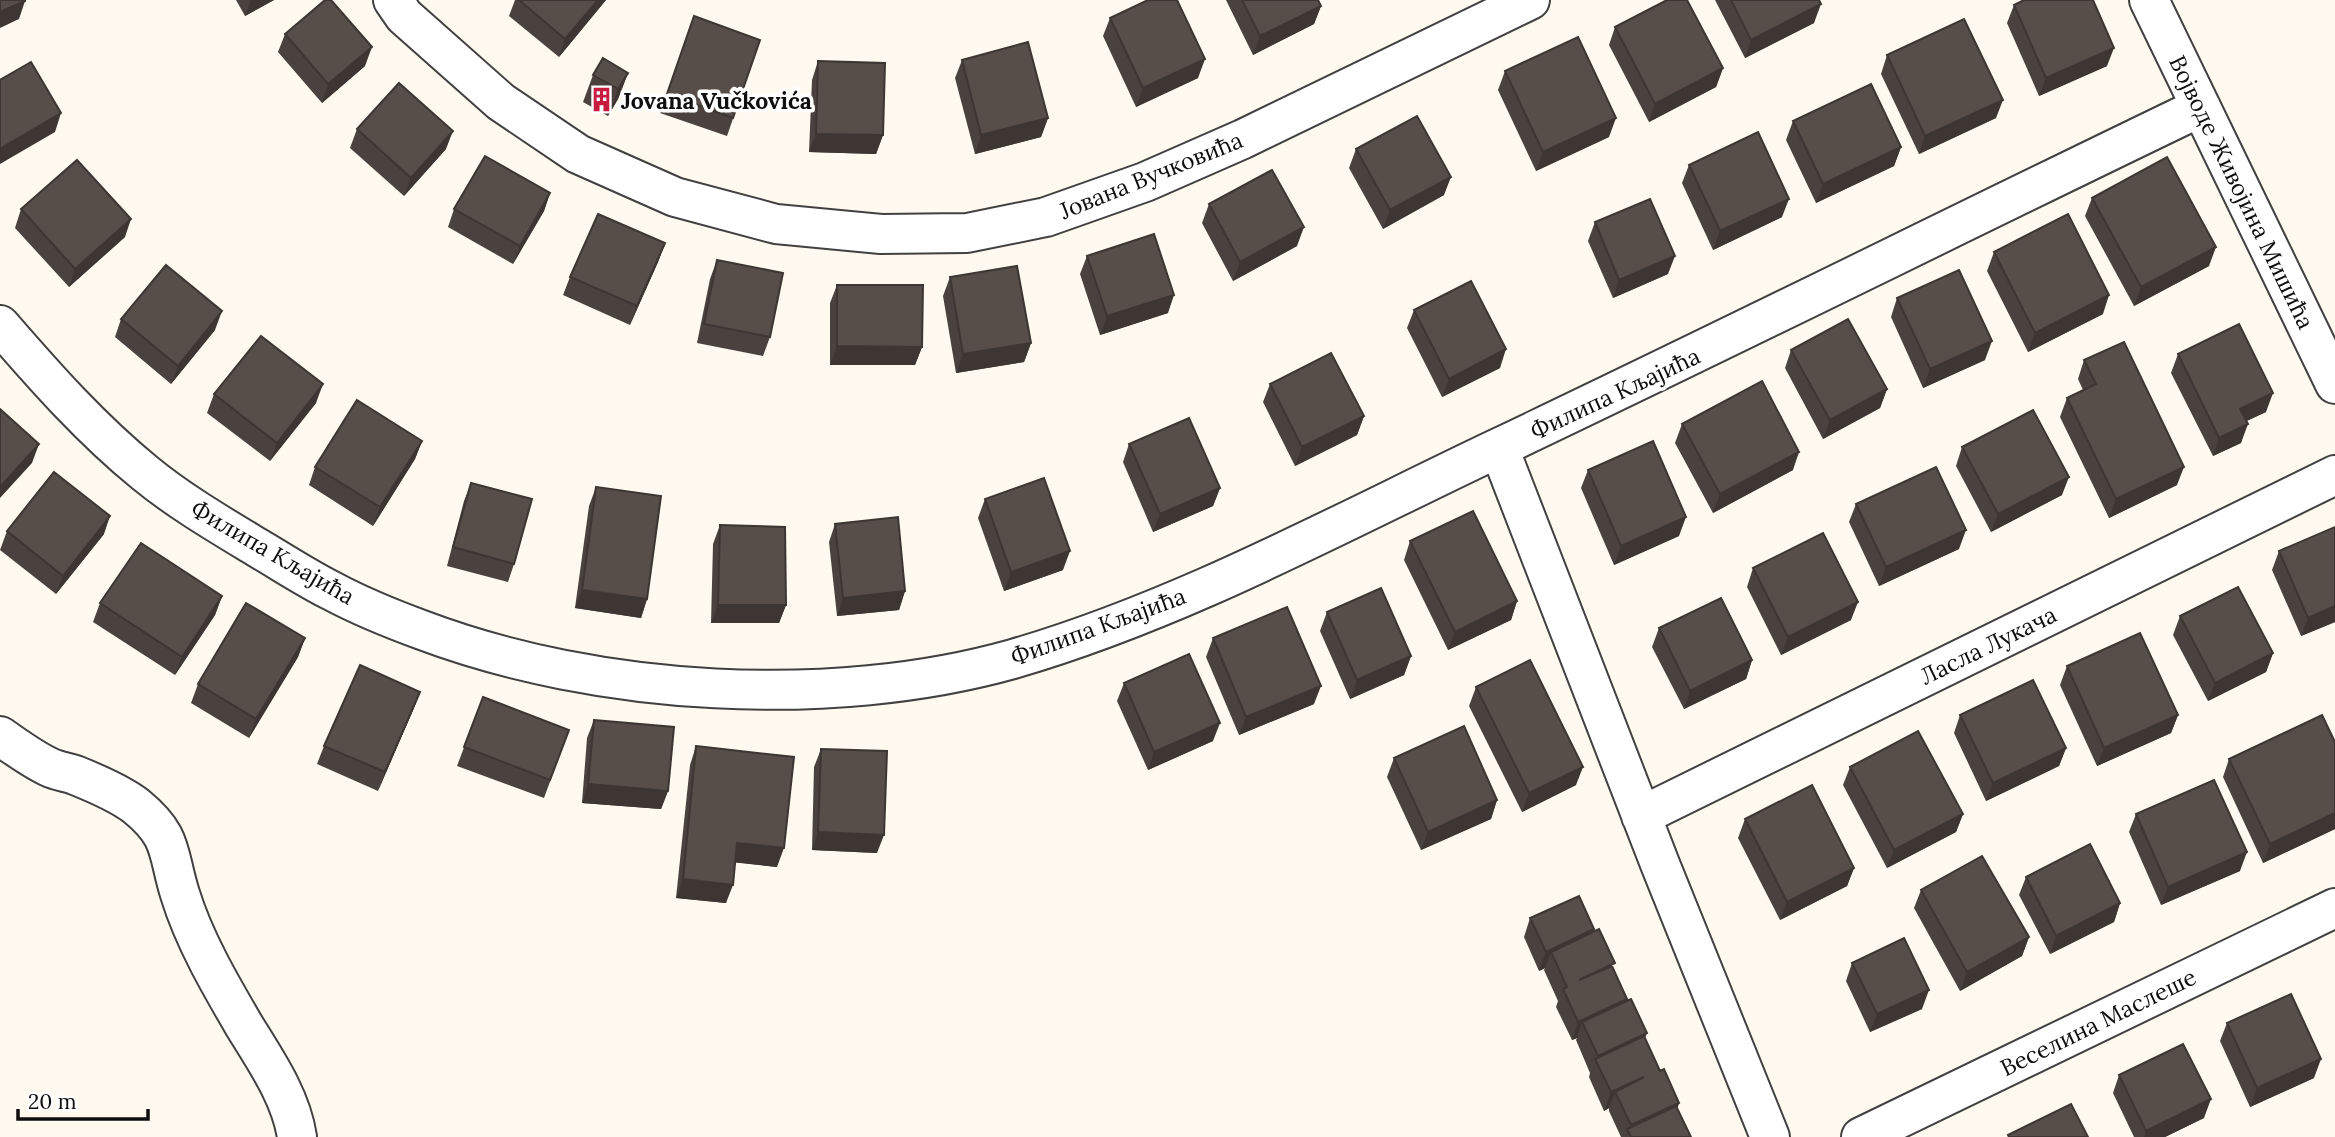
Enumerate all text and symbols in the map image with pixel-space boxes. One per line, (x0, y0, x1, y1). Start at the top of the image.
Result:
street label: Војводе Живојина Мишића (2163, 51, 2321, 334)
building icon: Jovana Vučkovića (587, 86, 615, 114)
place label: Jovana Vučkovića (621, 86, 812, 115)
street label: Јована Вучковића (1054, 125, 1247, 225)
street label: Филипа Кљајића (1525, 341, 1705, 445)
street label: Филипа Кљајића (186, 493, 360, 611)
street label: Филипа Кљајића (1006, 581, 1190, 671)
street label: Ласла Лукача (1915, 599, 2061, 691)
street label: Веселина Маслеше (1995, 962, 2201, 1082)
scale bar (18, 1078, 147, 1122)
text: 20 m (28, 1088, 77, 1115)

